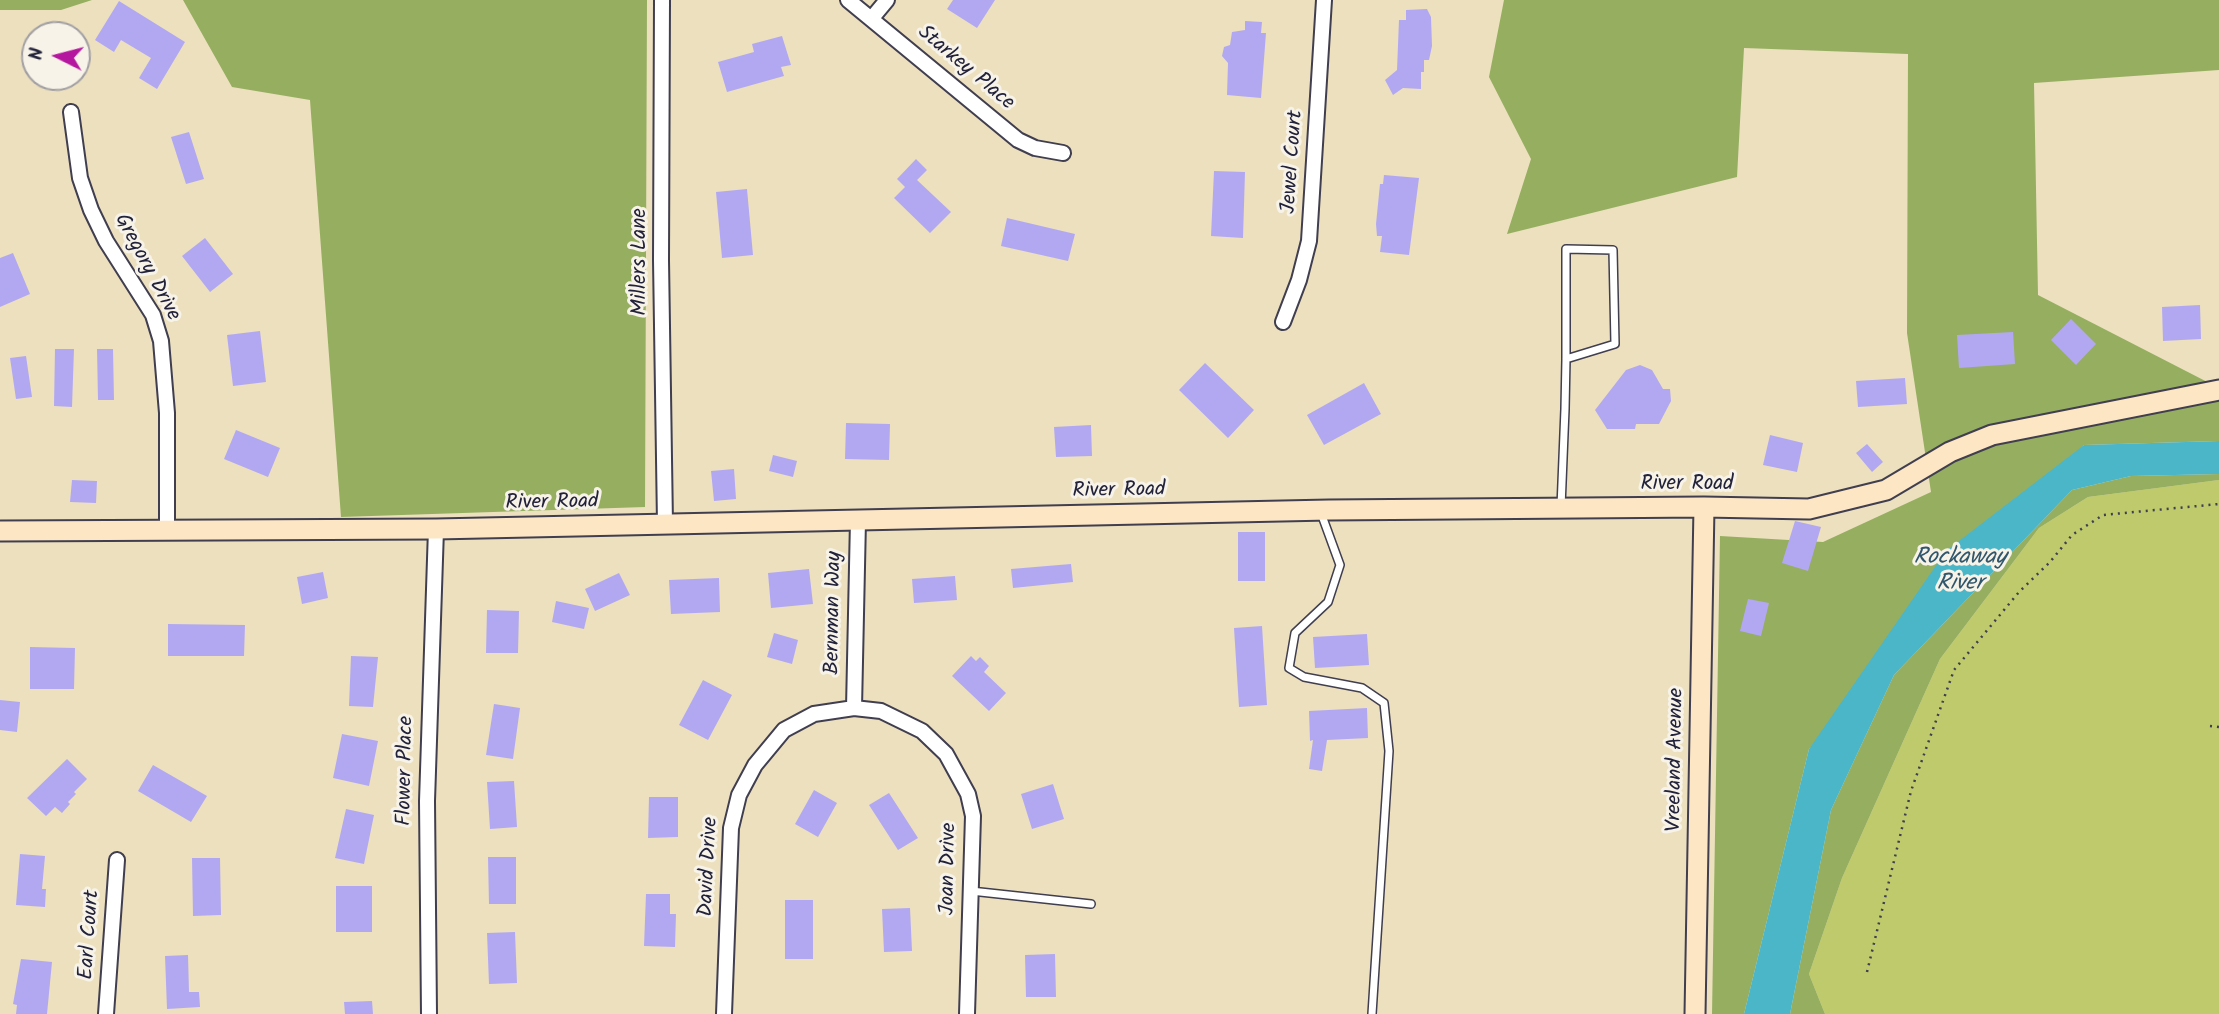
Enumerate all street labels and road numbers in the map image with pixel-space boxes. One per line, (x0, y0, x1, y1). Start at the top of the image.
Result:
street label: Starkey Place (911, 21, 1019, 117)
street label: Jewel Court (1278, 109, 1310, 215)
street label: Millers Lane (628, 208, 654, 316)
street label: Gregory Drive (107, 210, 185, 326)
street label: River Road (1640, 472, 1734, 498)
street label: River Road (1072, 479, 1166, 505)
street label: River Road (505, 491, 599, 517)
street label: Bernman Way (821, 551, 849, 675)
street label: Vreeland Avenue (1663, 688, 1691, 832)
street label: Flower Place (393, 716, 421, 826)
street label: David Drive (695, 816, 725, 918)
street label: Joan Drive (937, 822, 963, 916)
street label: Earl Court (75, 889, 107, 981)

